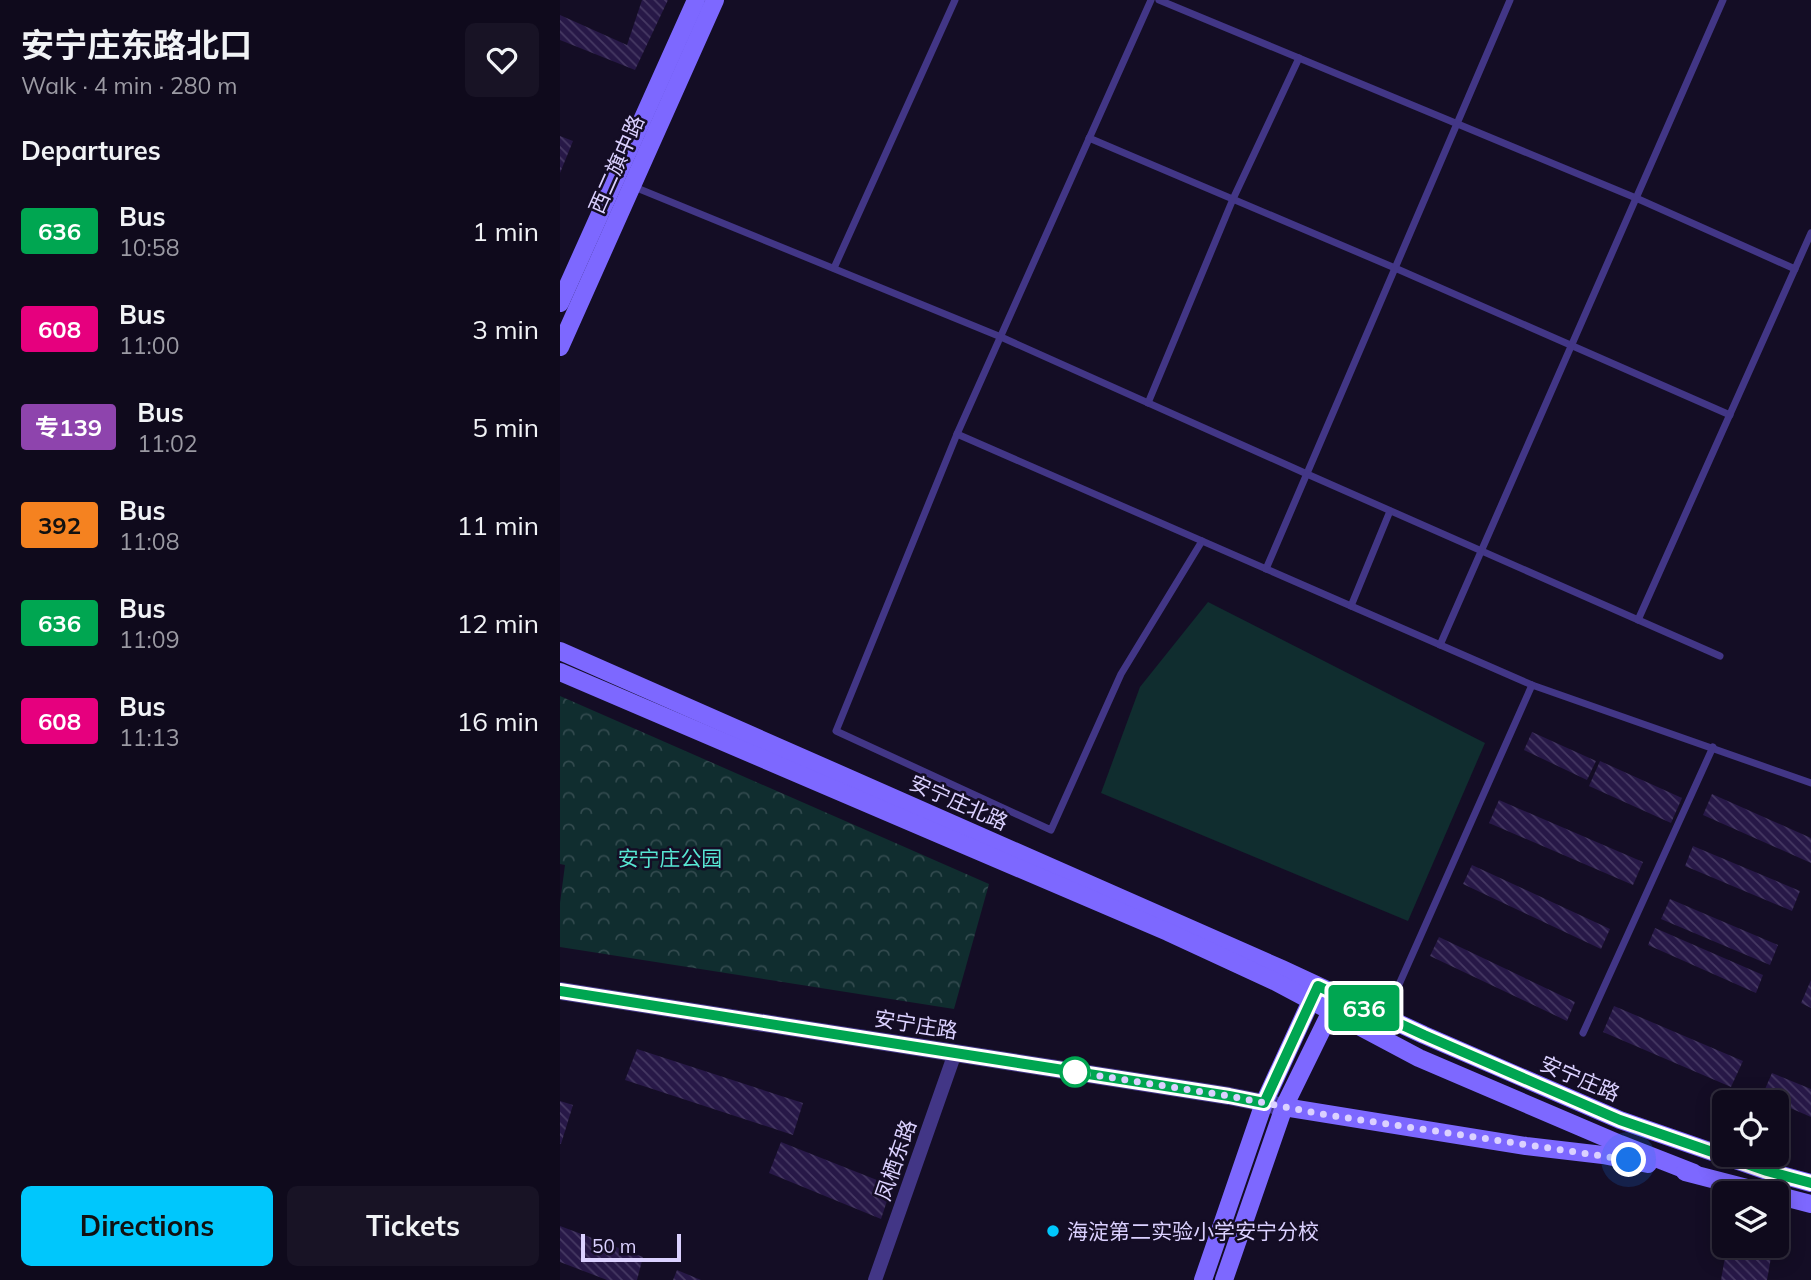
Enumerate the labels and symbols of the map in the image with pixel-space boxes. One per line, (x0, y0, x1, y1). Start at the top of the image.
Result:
street label: 西二旗中路 (583, 111, 649, 217)
street label: 安宁庄北路 (906, 769, 1012, 835)
park label: 安宁庄公园 (618, 845, 723, 871)
line badge: 636 (1324, 985, 1404, 1031)
street label: 安宁庄路 (872, 1005, 960, 1043)
street label: 安宁庄路 (1536, 1050, 1624, 1106)
unlabelled marker (1060, 1057, 1090, 1087)
street label: 凤栖东路 (869, 1116, 921, 1204)
your location (1611, 1142, 1646, 1177)
place label: 海淀第二实验小学安宁分校 (1067, 1218, 1319, 1244)
marker: 海淀第二实验小学安宁分校 (1045, 1223, 1061, 1239)
scale bar (581, 1231, 681, 1263)

